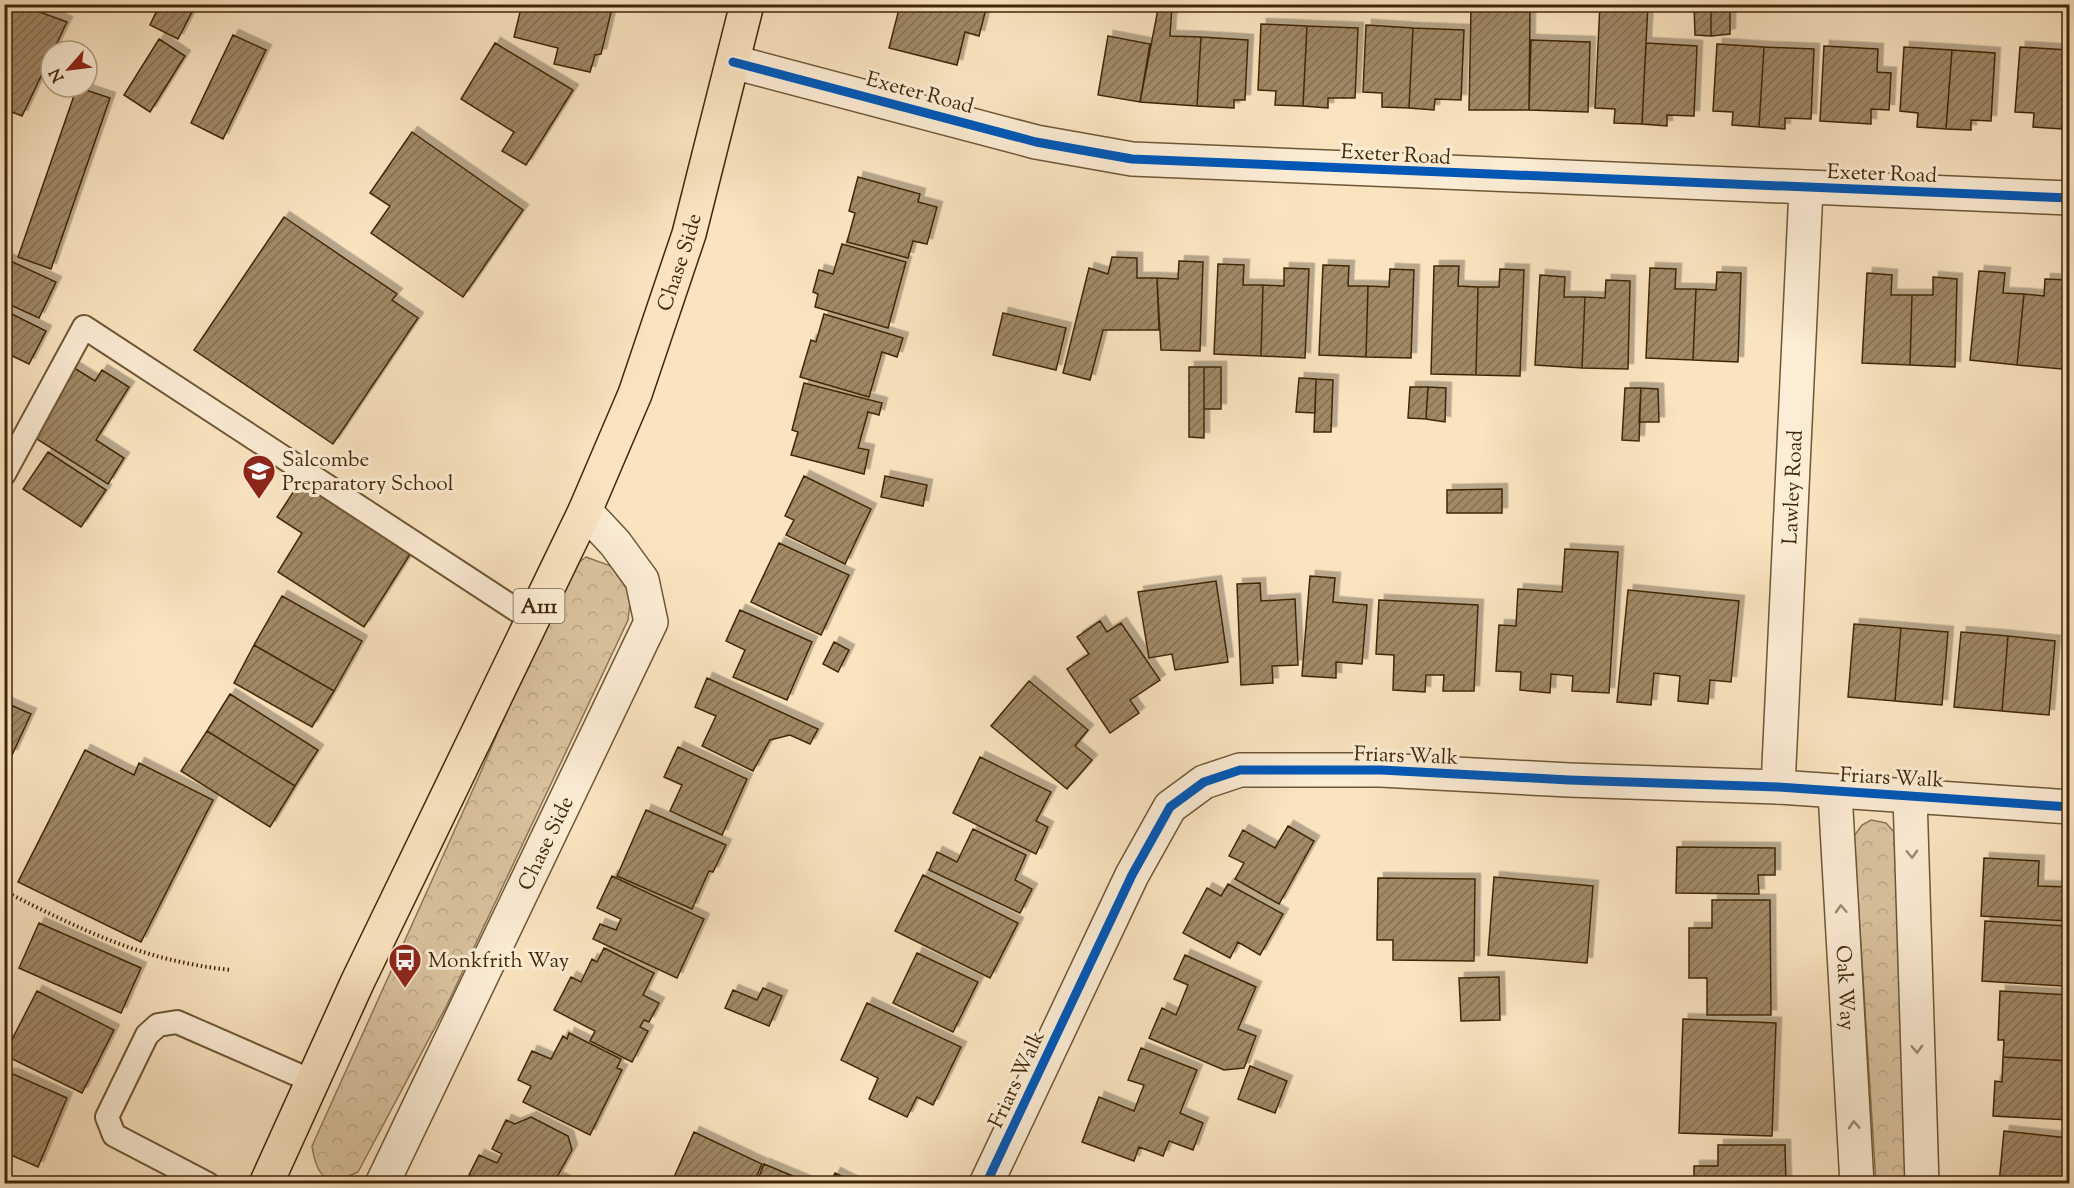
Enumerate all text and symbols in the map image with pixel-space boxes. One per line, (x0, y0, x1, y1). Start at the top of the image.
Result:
north arrow (39, 39, 99, 99)
text: N (45, 64, 71, 86)
street label: Exeter Road (862, 65, 977, 123)
street label: Exeter Road (1340, 138, 1452, 174)
street label: Exeter Road (1826, 158, 1938, 192)
street label: Chase Side (651, 211, 711, 316)
street label: Lawley Road (1776, 429, 1812, 546)
place label: Salcombe Preparatory School (282, 446, 454, 500)
school or university icon: Salcombe Preparatory School (241, 453, 277, 500)
road number: A111 (514, 589, 564, 623)
street label: Friars Walk (1353, 740, 1459, 774)
street label: Friars Walk (1839, 761, 1945, 797)
street label: Chase Side (512, 792, 582, 896)
one-way arrow (1906, 850, 1918, 859)
one-way arrow (1835, 905, 1848, 914)
bus stop icon: Monkfrith Way (387, 942, 423, 989)
street label: Oak Way (1827, 944, 1861, 1032)
place label: Monkfrith Way (428, 947, 570, 977)
street label: Friars Walk (982, 1026, 1054, 1134)
one-way arrow (1911, 1045, 1924, 1054)
one-way arrow (1848, 1121, 1861, 1130)

